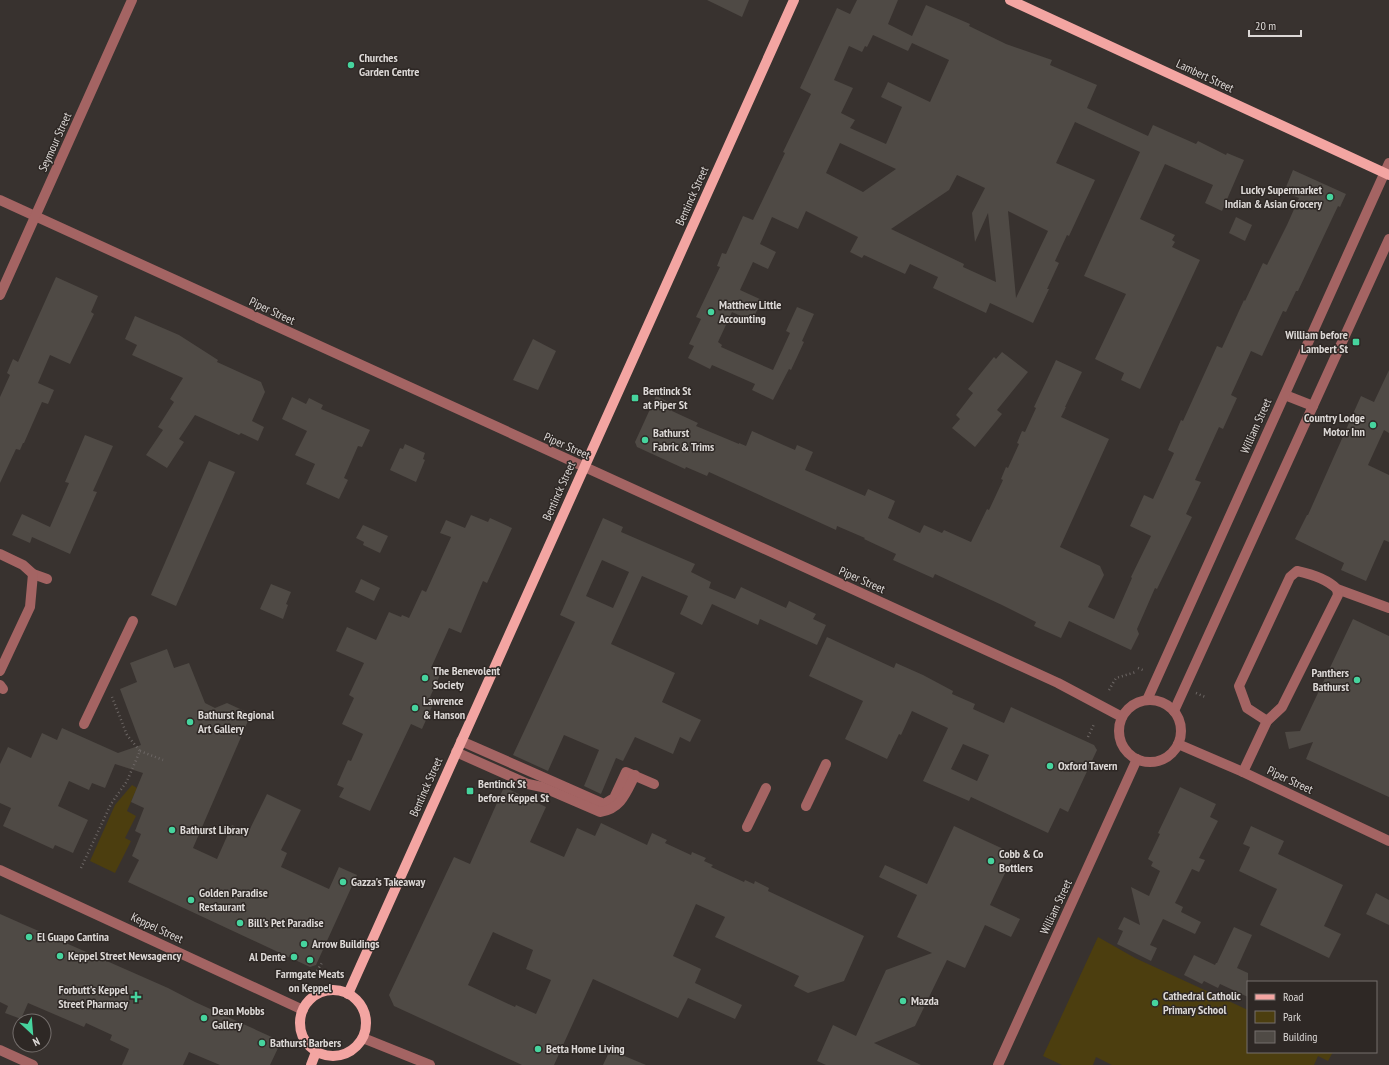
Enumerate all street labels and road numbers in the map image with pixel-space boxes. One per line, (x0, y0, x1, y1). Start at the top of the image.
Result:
street label: Lambert Street (1174, 56, 1237, 96)
street label: Seymour Street (35, 109, 75, 174)
street label: Bentinck Street (672, 163, 712, 228)
street label: Piper Street (247, 293, 298, 328)
street label: William Street (1237, 395, 1275, 456)
street label: Piper Street (542, 429, 593, 463)
street label: Bentinck Street (539, 458, 579, 523)
street label: Piper Street (837, 563, 888, 597)
street label: Bentinck Street (406, 754, 446, 819)
street label: Piper Street (1265, 762, 1316, 797)
street label: William Street (1036, 876, 1075, 937)
street label: Keppel Street (129, 909, 186, 946)

